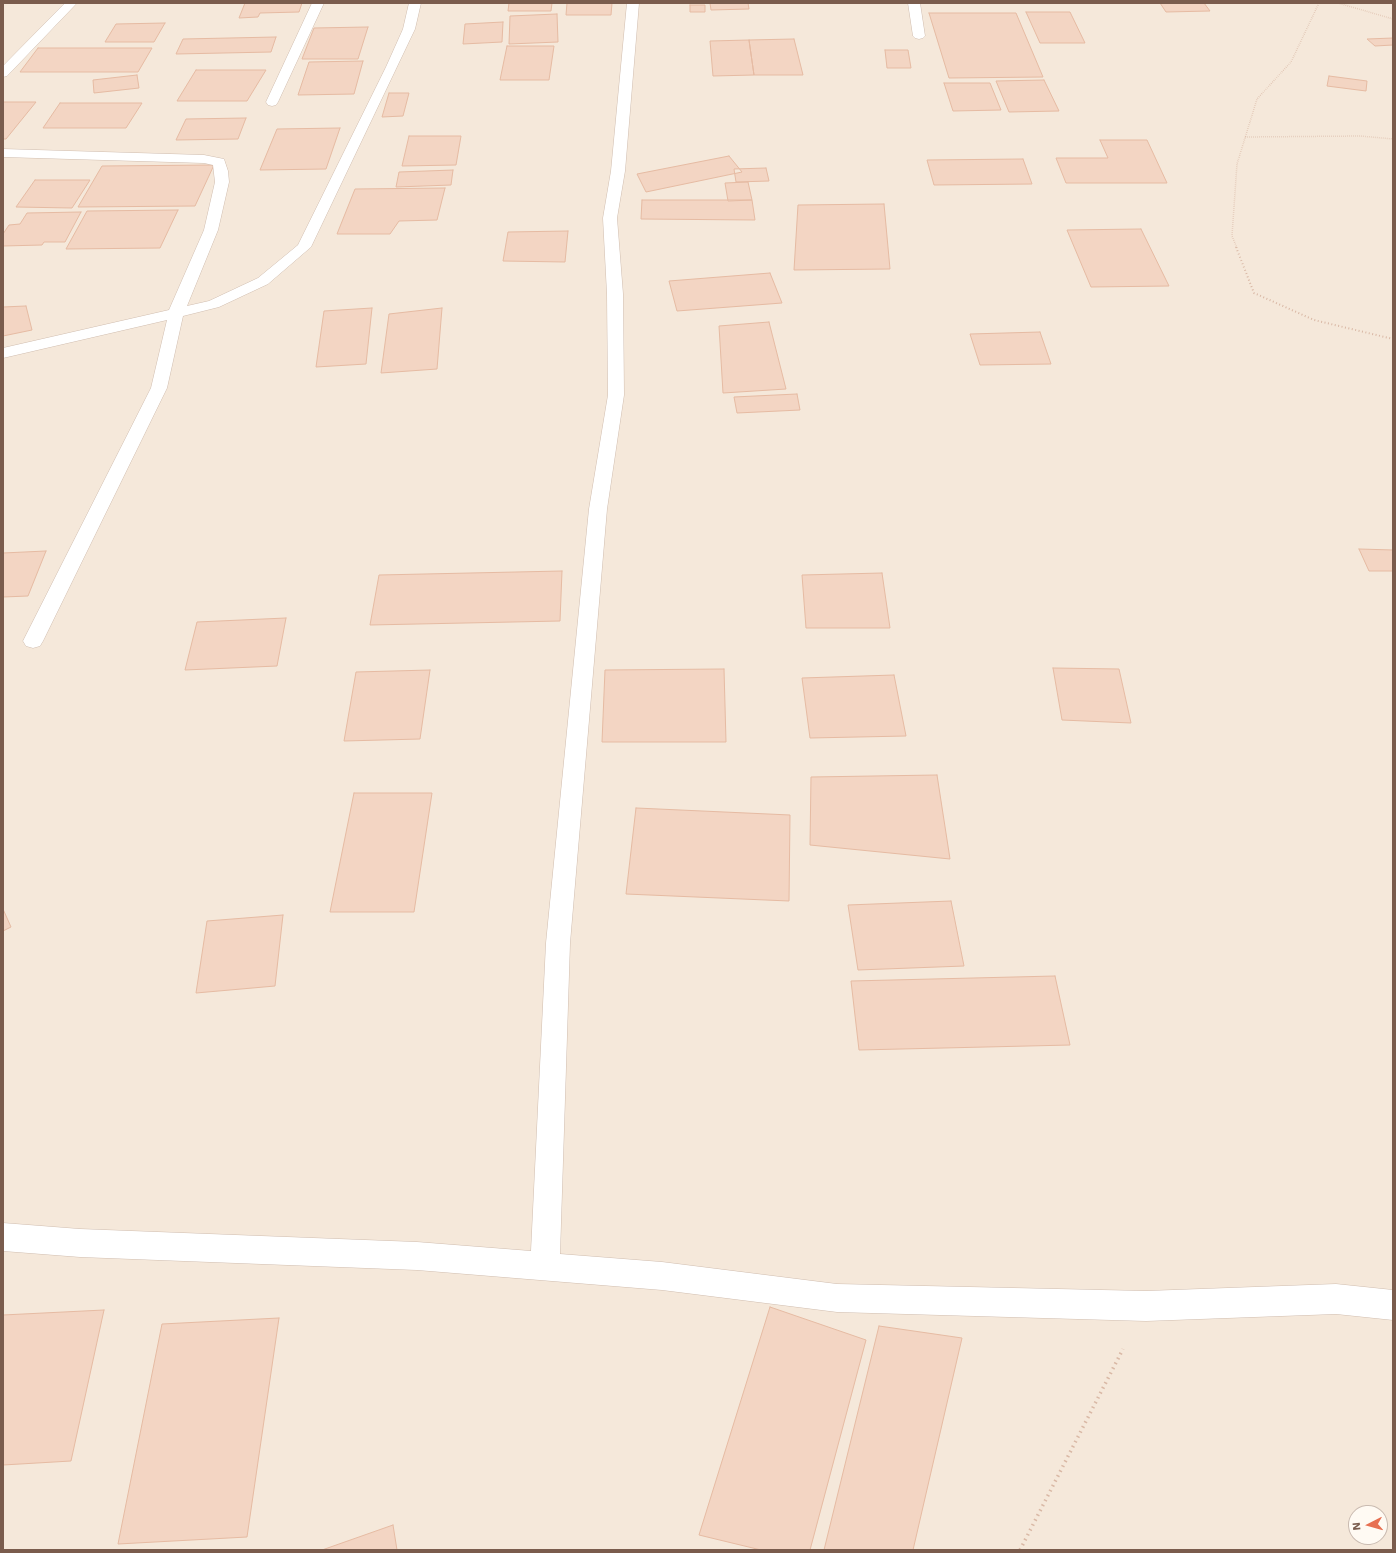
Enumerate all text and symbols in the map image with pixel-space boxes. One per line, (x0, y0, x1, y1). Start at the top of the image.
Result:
north arrow (1348, 1505, 1388, 1545)
text: N (1350, 1521, 1363, 1531)

